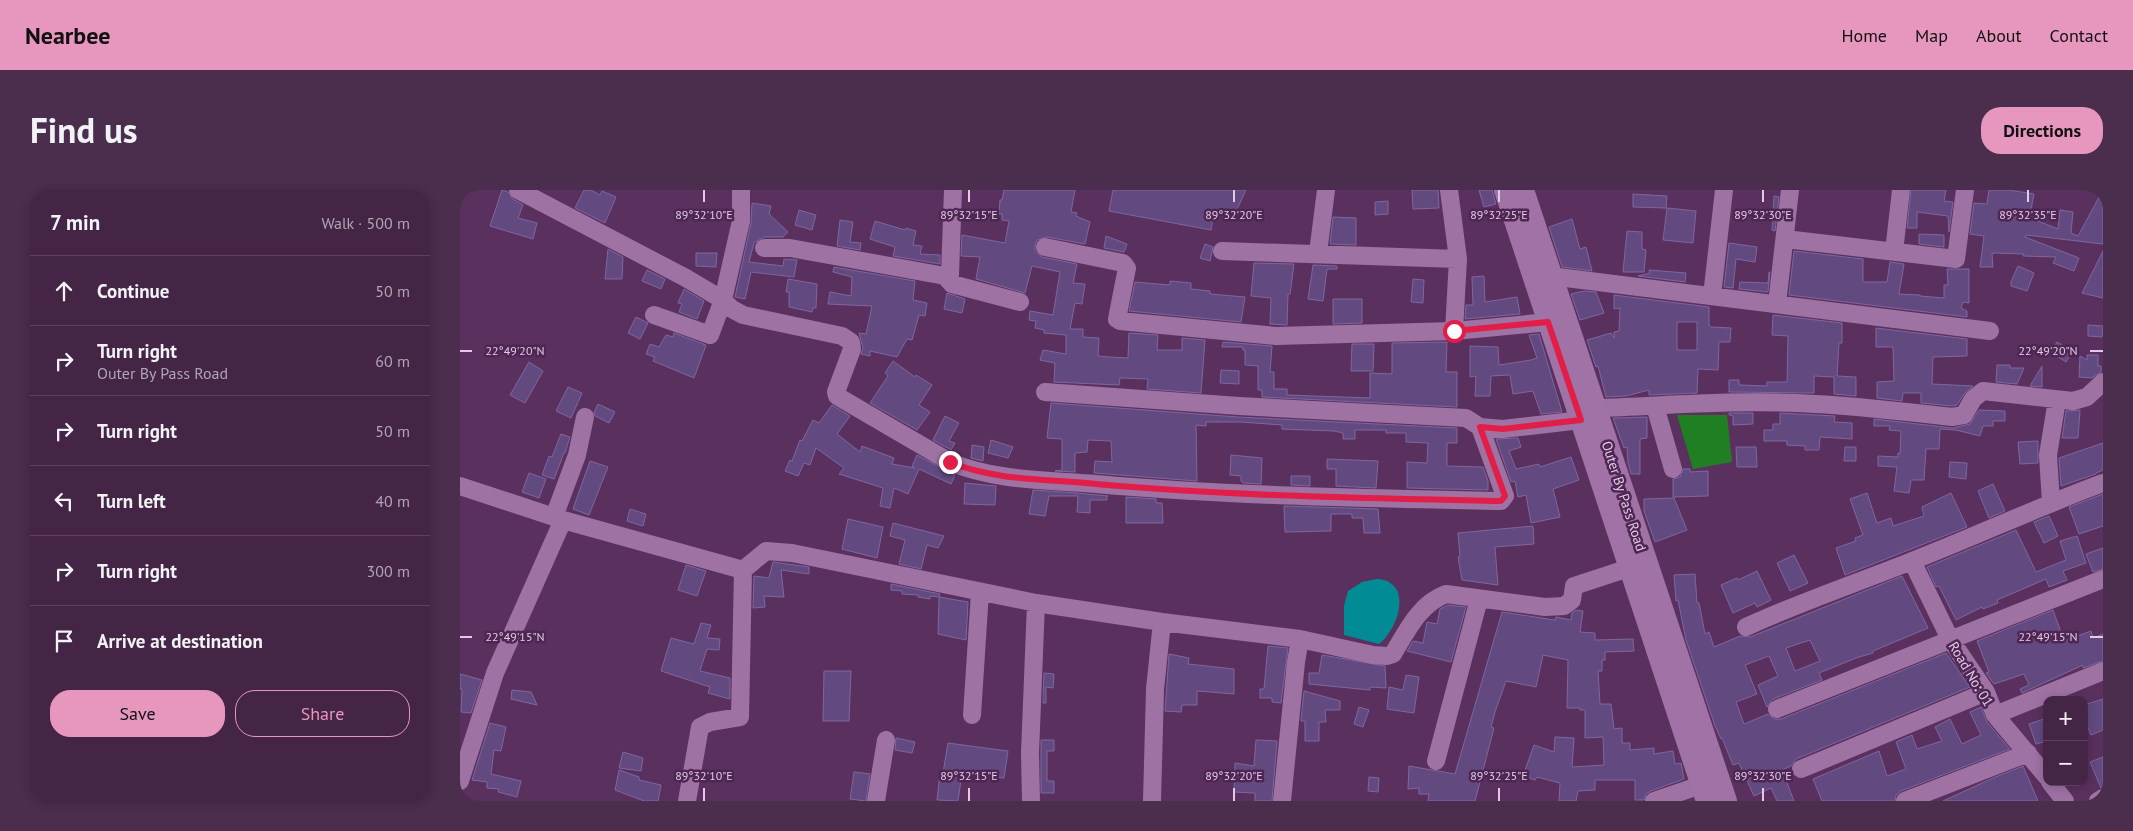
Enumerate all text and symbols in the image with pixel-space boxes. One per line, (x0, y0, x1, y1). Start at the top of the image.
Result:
text: Nearbee (25, 20, 110, 51)
text: Home (1841, 24, 1887, 47)
text: Map (1915, 24, 1948, 47)
text: About (1976, 24, 2022, 47)
text: Contact (2050, 24, 2108, 47)
text: Find us (30, 107, 138, 153)
button: Directions (1981, 107, 2103, 154)
text: 89°32'10"E (675, 207, 733, 222)
text: 89°32'15"E (940, 207, 998, 222)
text: 89°32'20"E (1205, 207, 1263, 222)
text: 89°32'25"E (1470, 207, 1528, 222)
text: 89°32'30"E (1734, 207, 1792, 222)
text: 89°32'35"E (1999, 207, 2057, 222)
text: 7 min (50, 209, 100, 236)
text: Walk · 500 m (321, 213, 410, 233)
icon: ahead (50, 277, 78, 305)
text: Continue (97, 279, 169, 303)
text: 50 m (375, 281, 410, 301)
route start (1443, 320, 1466, 343)
text: Turn right (97, 339, 177, 363)
text: 22°49'20"N (485, 343, 545, 358)
text: 22°49'20"N (2018, 343, 2078, 358)
icon: right (50, 347, 78, 375)
text: 60 m (375, 351, 410, 371)
text: Outer By Pass Road (97, 363, 228, 383)
icon: right (50, 417, 78, 445)
text: Turn right (97, 419, 177, 443)
text: 50 m (375, 421, 410, 441)
street label: Outer By Pass Road (1598, 439, 1650, 553)
route end (939, 451, 962, 474)
icon: left (50, 487, 78, 515)
text: Turn left (97, 489, 166, 513)
text: 40 m (375, 491, 410, 511)
icon: right (50, 557, 78, 585)
text: Turn right (97, 559, 177, 583)
text: 300 m (367, 561, 410, 581)
icon: arrive (50, 627, 78, 655)
text: Arrive at destination (97, 629, 263, 653)
text: 22°49'15"N (485, 629, 545, 644)
text: 22°49'15"N (2018, 629, 2078, 644)
street label: Road No: 01 (1945, 638, 1997, 710)
button: Save (50, 690, 225, 737)
button: Share (235, 690, 410, 737)
map controls (2043, 696, 2088, 786)
button: + (2043, 696, 2088, 741)
button: − (2043, 741, 2088, 786)
text: 89°32'10"E (675, 768, 733, 783)
text: 89°32'15"E (940, 768, 998, 783)
text: 89°32'20"E (1205, 768, 1263, 783)
text: 89°32'25"E (1470, 768, 1528, 783)
text: 89°32'30"E (1734, 768, 1792, 783)

